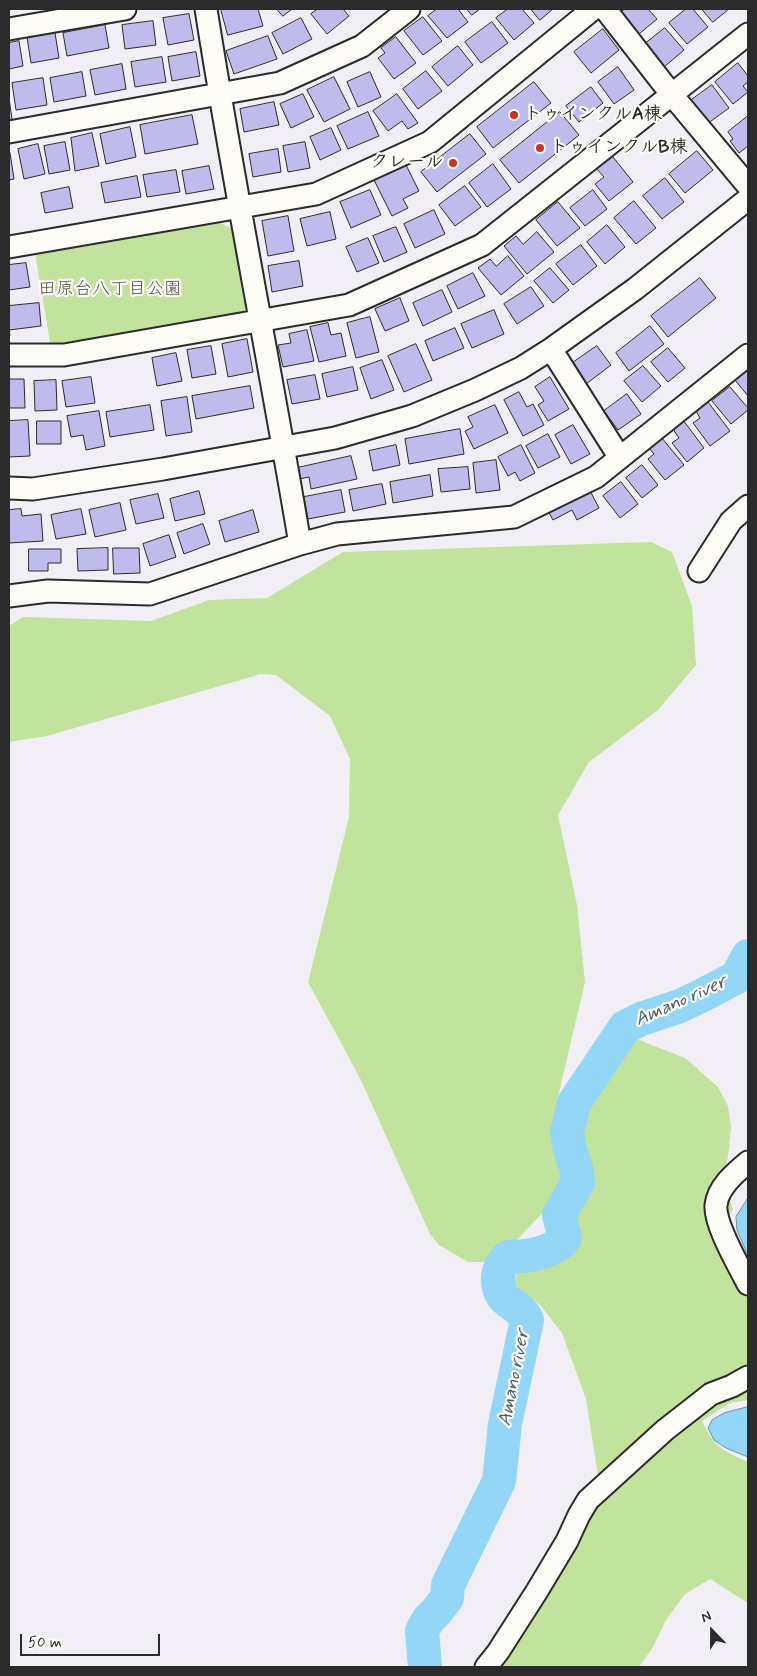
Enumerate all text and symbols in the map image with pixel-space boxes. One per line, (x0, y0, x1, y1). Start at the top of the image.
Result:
place label: トゥインクルA棟 (524, 104, 662, 126)
marker: トゥインクルA棟 (508, 109, 520, 121)
place label: トゥインクルB棟 (550, 137, 687, 159)
marker: トゥインクルB棟 (534, 142, 546, 154)
place label: クレール (370, 152, 443, 174)
marker: クレール (447, 157, 459, 169)
park label: 田原台八丁目公園 (38, 279, 182, 301)
water label: Amano river (632, 972, 730, 1032)
water label: Amano river (494, 1328, 536, 1428)
north arrow (687, 1606, 737, 1656)
text: N (699, 1607, 714, 1627)
scale bar (22, 1624, 162, 1656)
text: 50 m (28, 1633, 62, 1653)

